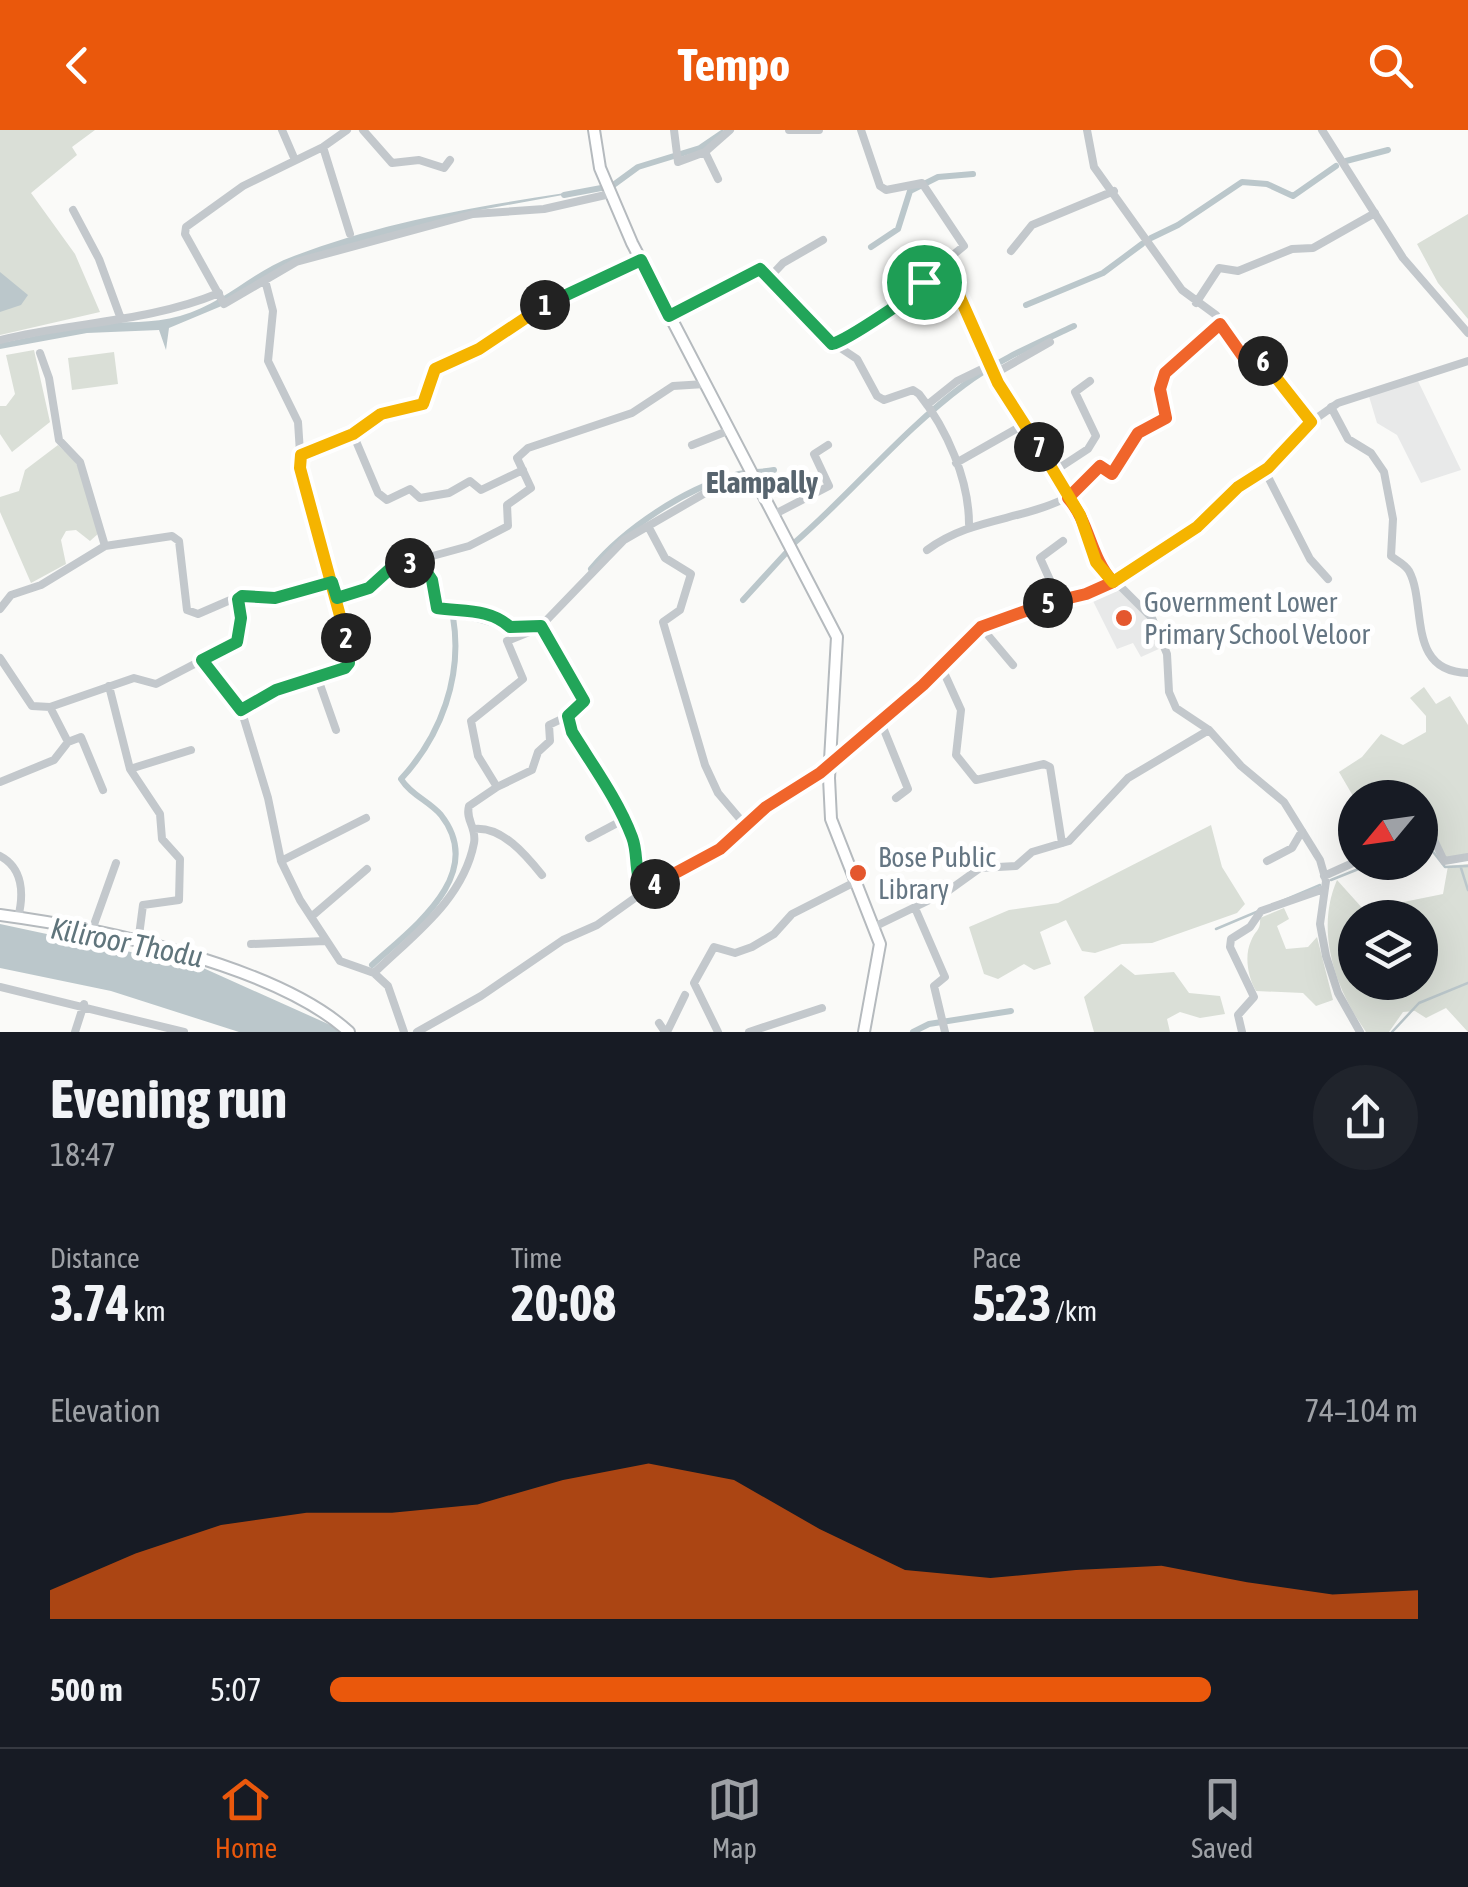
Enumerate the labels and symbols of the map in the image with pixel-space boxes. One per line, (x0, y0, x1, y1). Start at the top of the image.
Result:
pin (882, 240, 967, 325)
pin: 1 (520, 280, 570, 330)
pin: 6 (1238, 336, 1288, 386)
pin: 7 (1014, 422, 1064, 472)
district label: Elampally (706, 465, 819, 499)
pin: 3 (385, 538, 435, 588)
pin: 5 (1023, 578, 1073, 628)
place label: Government Lower Primary School Veloor (1144, 586, 1371, 650)
marker: Government Lower Primary School Veloor (1113, 607, 1135, 629)
pin: 2 (321, 613, 371, 663)
north arrow (1338, 780, 1438, 880)
place label: Bose Public Library (878, 841, 996, 905)
pin: 4 (630, 859, 680, 909)
marker: Bose Public Library (847, 862, 869, 884)
water label: Kiliroor Thodu (48, 911, 206, 973)

